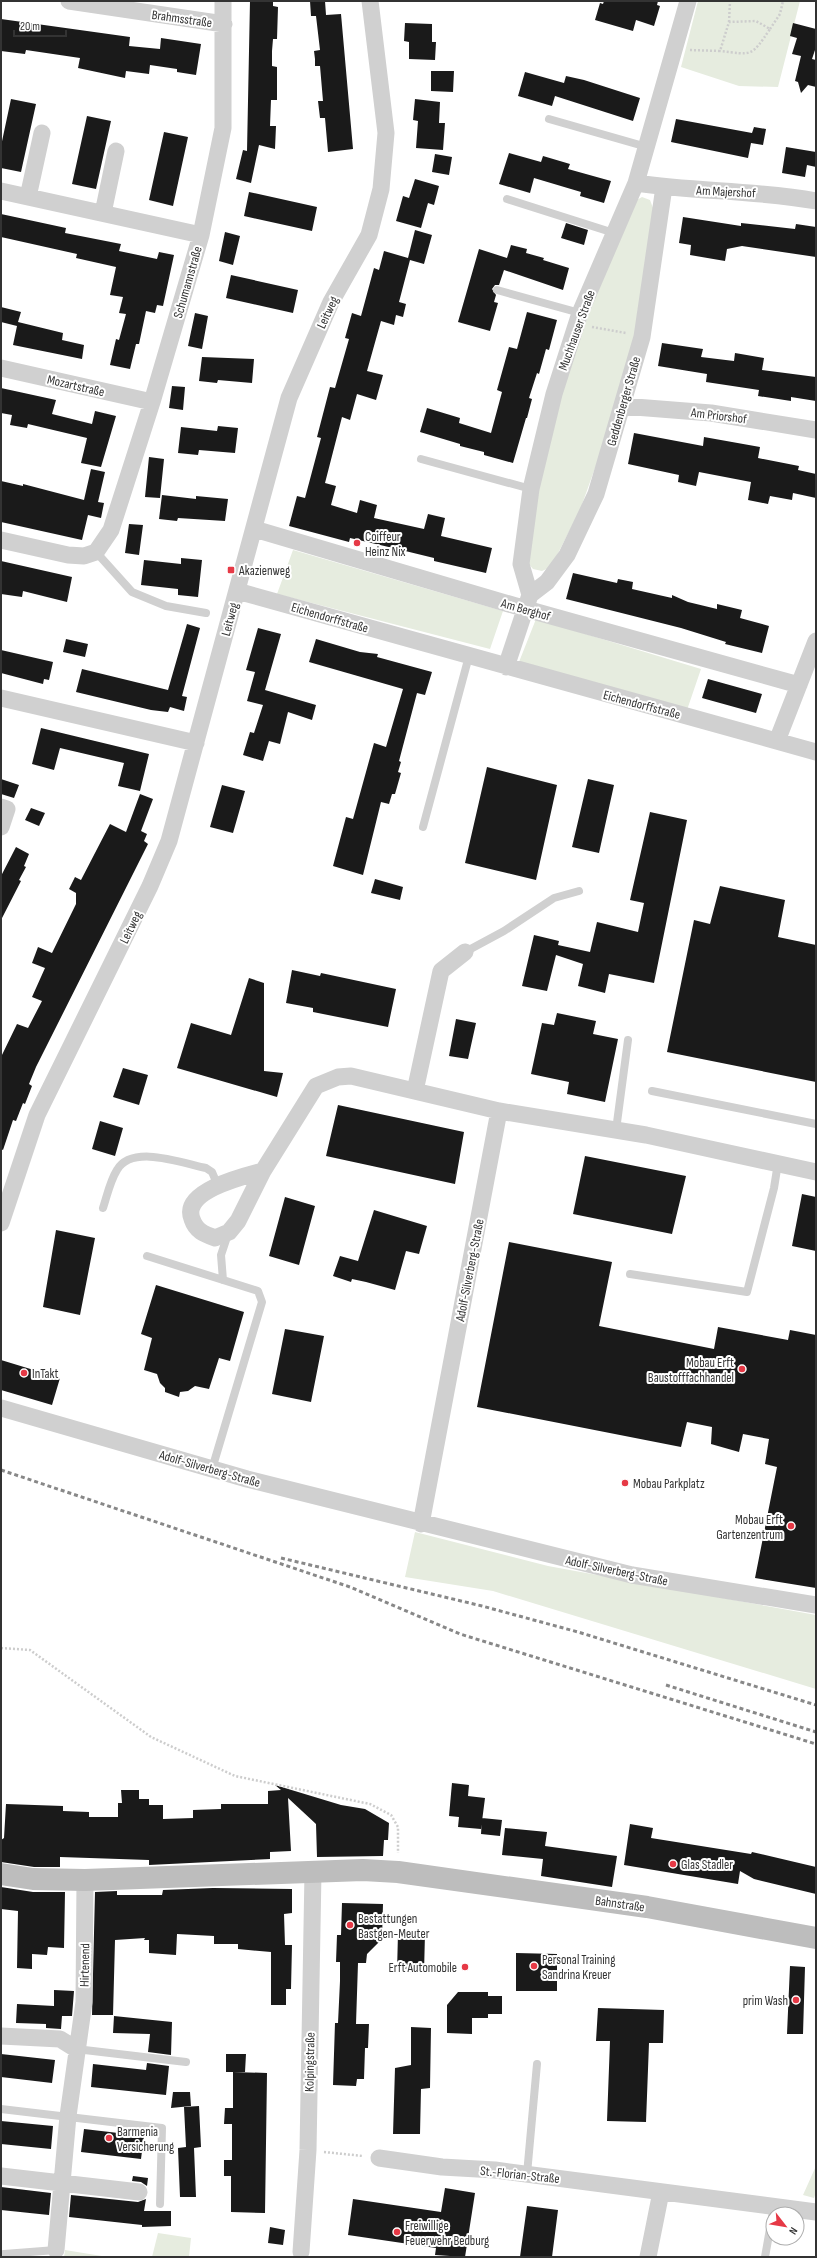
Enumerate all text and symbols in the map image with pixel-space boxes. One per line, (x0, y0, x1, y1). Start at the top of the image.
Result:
street label: Brahmsstraße (151, 7, 213, 31)
scale bar (14, 12, 66, 38)
text: 20 m (20, 19, 40, 34)
street label: Am Majershof (695, 182, 756, 202)
street label: Schumannstraße (170, 244, 206, 320)
street label: Muchhauser Straße (555, 288, 599, 373)
street label: Leitweg (313, 294, 342, 331)
street label: Geddenberger Straße (604, 355, 644, 448)
street label: Mozartstraße (46, 372, 106, 400)
street label: Am Priorshof (689, 405, 748, 427)
place label: Coiffeur Heinz Nix (365, 529, 406, 560)
marker: Coiffeur Heinz Nix (352, 538, 362, 548)
place label: Akazienweg (238, 563, 290, 579)
marker: Akazienweg (226, 565, 236, 575)
street label: Am Berghof (498, 595, 552, 625)
street label: Eichendorffstraße (289, 599, 370, 637)
street label: Leitweg (218, 601, 242, 638)
street label: Eichendorffstraße (601, 687, 682, 723)
street label: Leitweg (116, 909, 146, 946)
street label: Adolf-Silverberg-Straße (452, 1218, 488, 1324)
place label: Mobau Erft Baustofffachhandel (648, 1355, 734, 1386)
marker: Mobau Erft Baustofffachhandel (737, 1364, 747, 1374)
place label: InTakt (32, 1366, 59, 1382)
marker: InTakt (19, 1368, 29, 1378)
street label: Adolf-Silverberg-Straße (157, 1447, 262, 1491)
place label: Mobau Parkplatz (633, 1476, 705, 1492)
marker: Mobau Parkplatz (620, 1478, 630, 1488)
place label: Mobau Erft Gartenzentrum (716, 1512, 783, 1543)
marker: Mobau Erft Gartenzentrum (786, 1521, 796, 1531)
street label: Adolf-Silverberg-Straße (563, 1552, 669, 1590)
place label: Glas Stadler (681, 1857, 733, 1873)
marker: Glas Stadler (668, 1859, 678, 1869)
street label: Bahnstraße (594, 1893, 646, 1915)
place label: Bestattungen Bastgen-Meuter (358, 1911, 430, 1942)
marker: Bestattungen Bastgen-Meuter (345, 1920, 355, 1930)
street label: Hirtenend (77, 1943, 93, 1987)
place label: Personal Training Sandrina Kreuer (542, 1952, 615, 1983)
place label: Erft Automobile (389, 1960, 457, 1976)
marker: Personal Training Sandrina Kreuer (529, 1961, 539, 1971)
marker: Erft Automobile (460, 1962, 470, 1972)
place label: prim Wash (743, 1993, 788, 2009)
marker: prim Wash (791, 1995, 801, 2005)
street label: Kolpingstraße (301, 2032, 319, 2092)
place label: Barmenia Versicherung (117, 2124, 174, 2155)
marker: Barmenia Versicherung (104, 2133, 114, 2143)
street label: St.-Florian-Straße (479, 2163, 560, 2187)
north arrow (765, 2206, 805, 2246)
place label: Freiwillige Feuerwehr Bedburg (405, 2218, 489, 2249)
text: N (786, 2225, 800, 2237)
marker: Freiwillige Feuerwehr Bedburg (392, 2227, 402, 2237)

